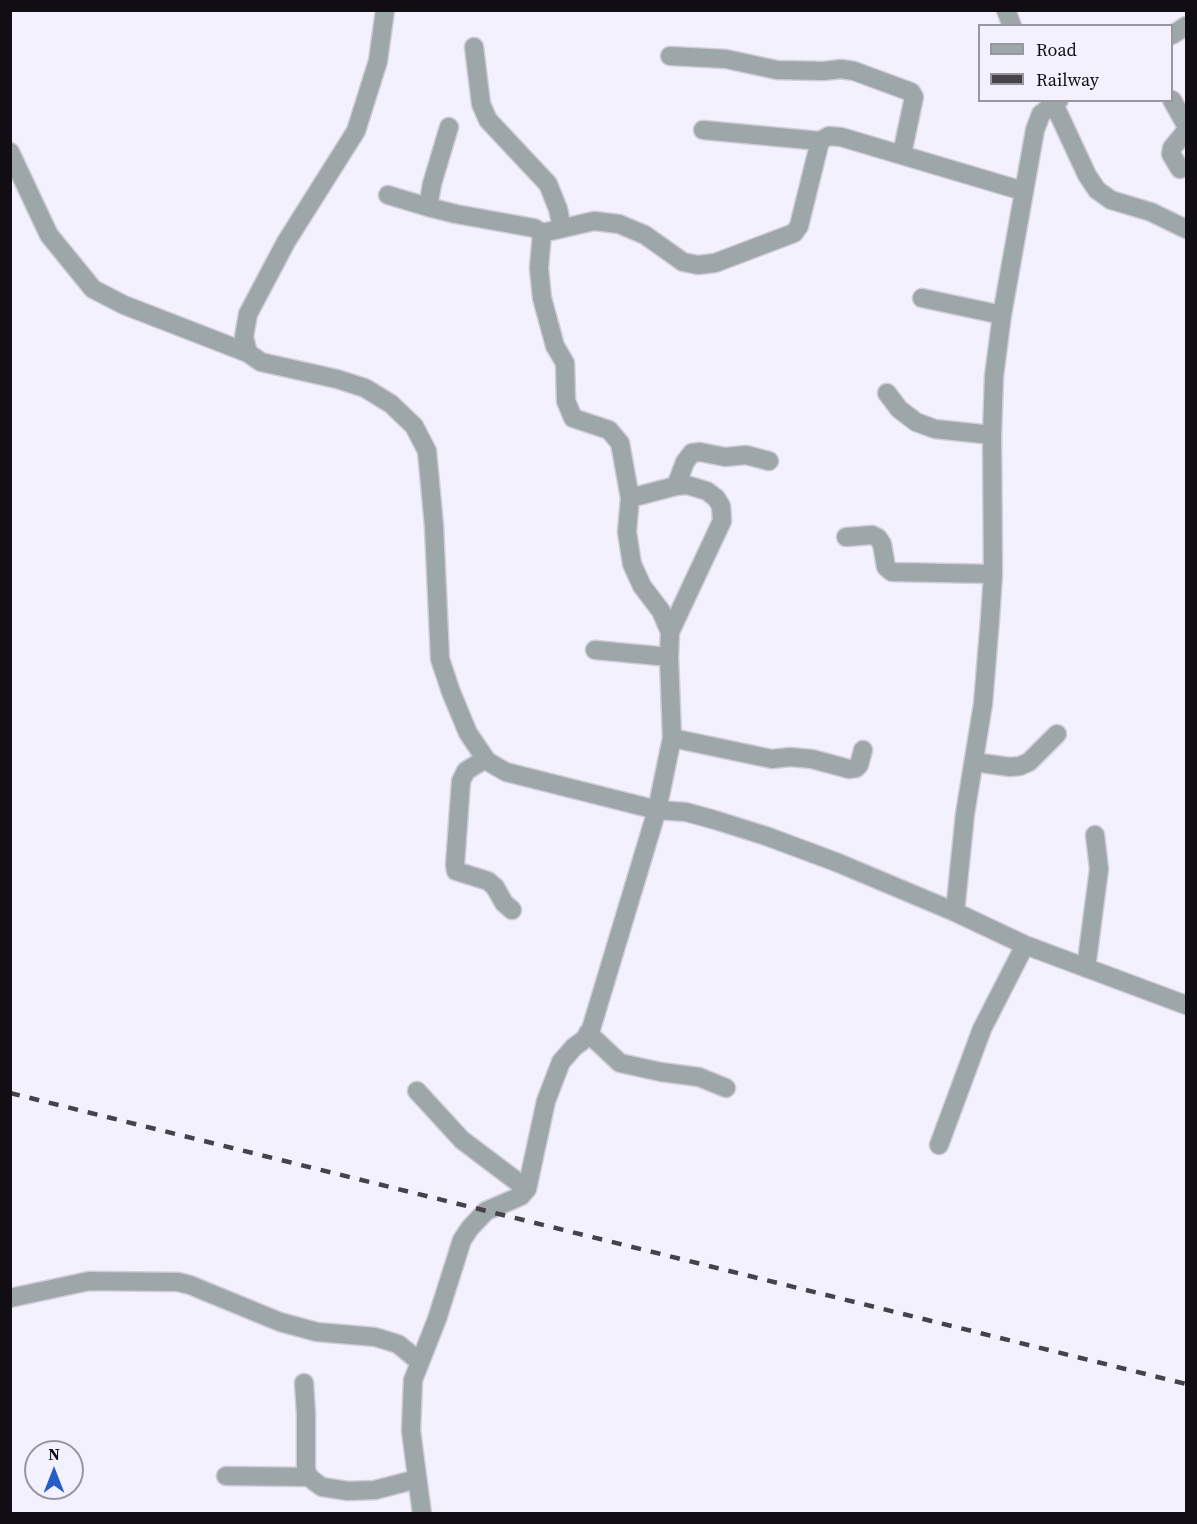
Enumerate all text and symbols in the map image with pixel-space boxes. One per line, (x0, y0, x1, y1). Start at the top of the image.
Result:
legend (978, 24, 1173, 102)
text: Road (1036, 37, 1077, 62)
text: Railway (1036, 67, 1099, 92)
north arrow (24, 1440, 84, 1500)
text: N (48, 1443, 60, 1465)

